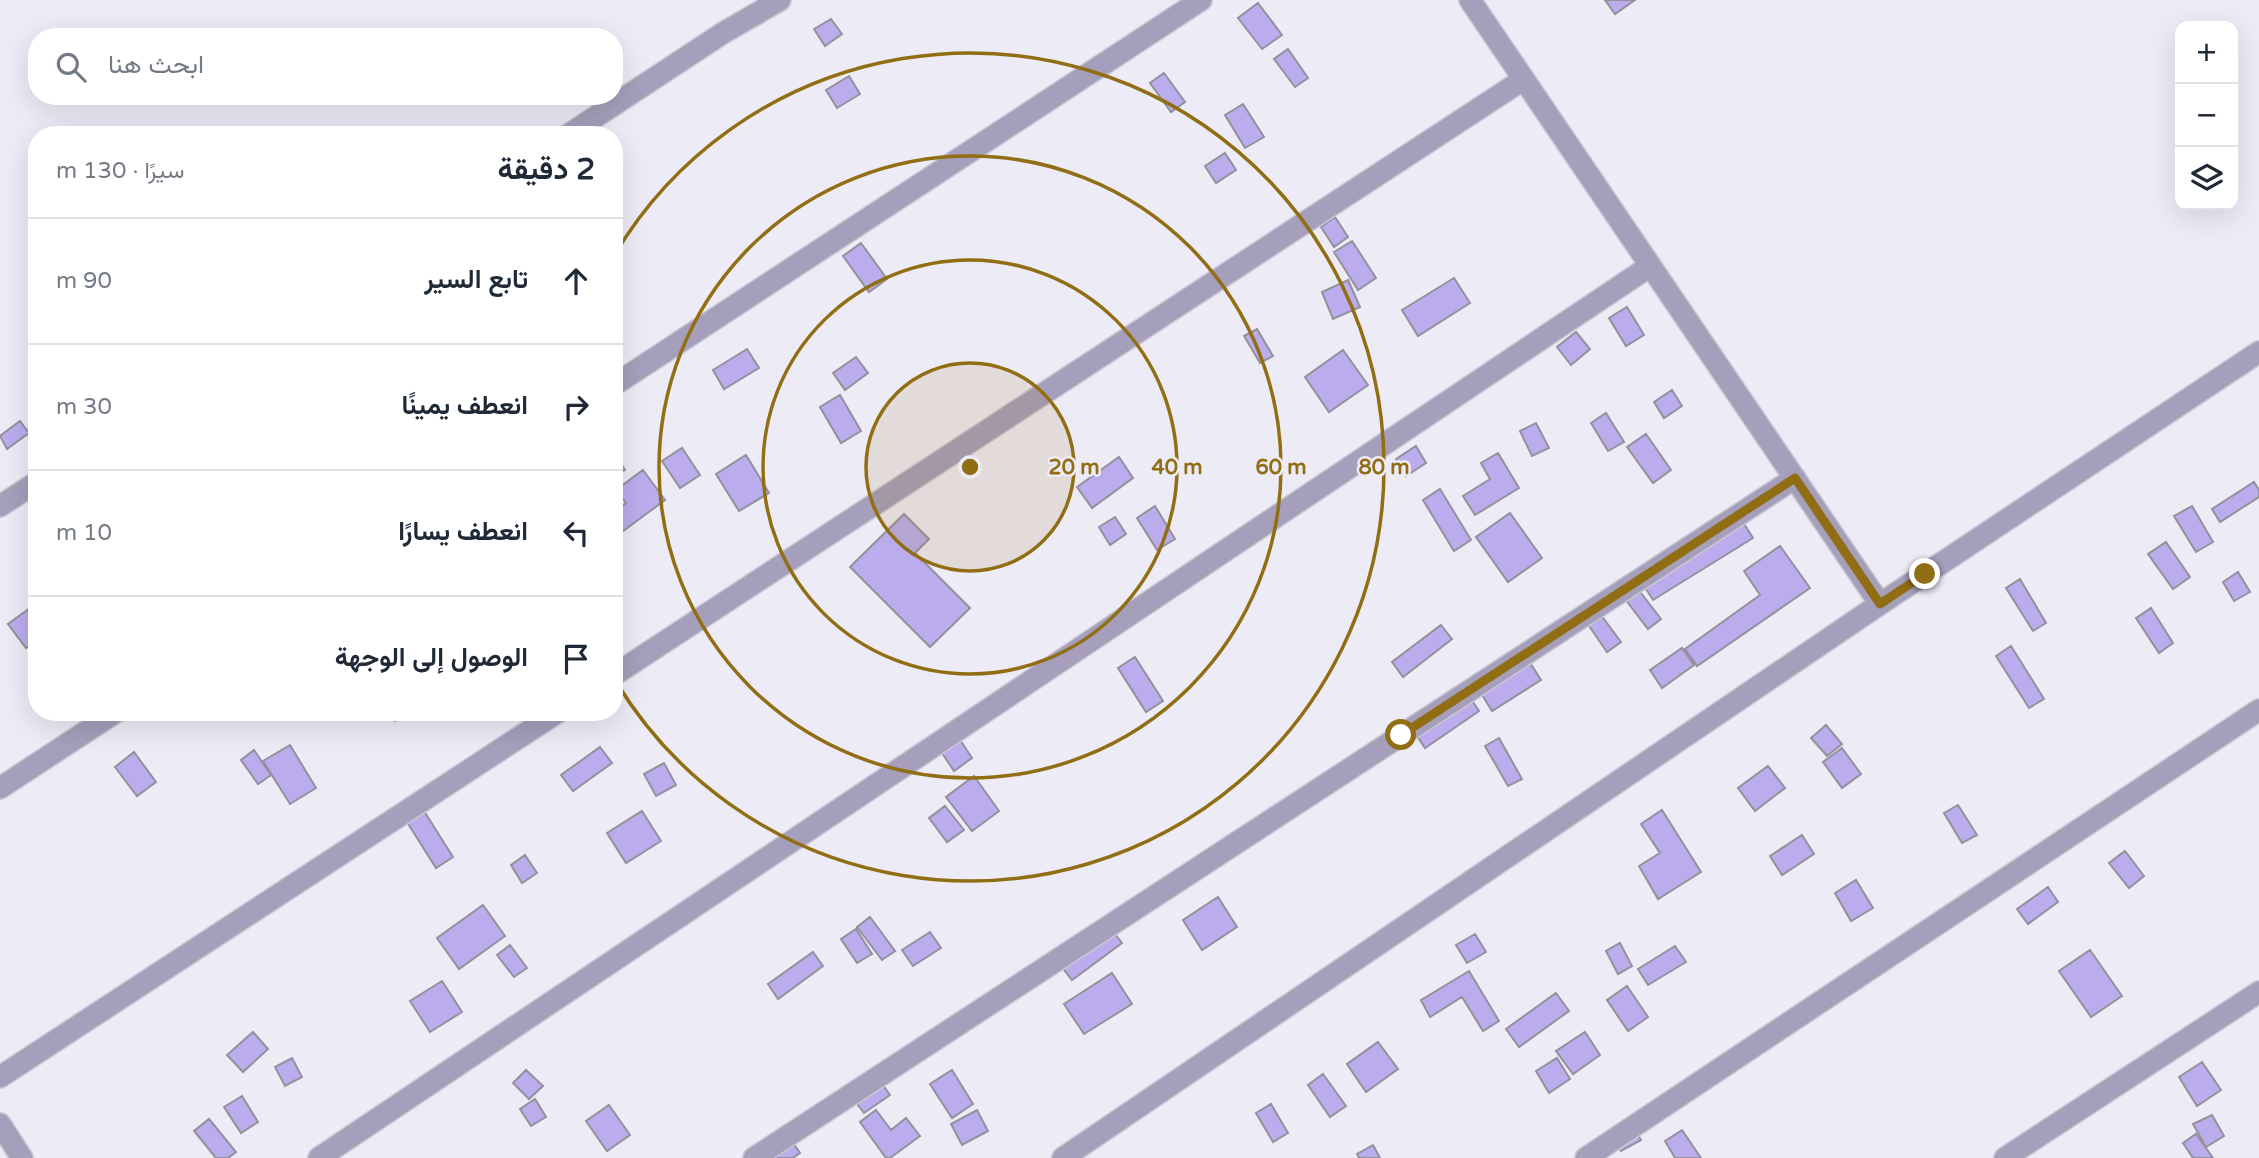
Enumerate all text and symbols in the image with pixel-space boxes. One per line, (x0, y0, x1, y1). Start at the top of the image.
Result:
map controls (2175, 21, 2238, 210)
button: + (2175, 21, 2238, 84)
search box (28, 28, 623, 105)
icon: search (52, 48, 90, 86)
text: ابحث هنا (108, 49, 204, 80)
button: − (2175, 84, 2238, 147)
button: layers (2175, 147, 2238, 210)
text: 2 دقيقة (498, 151, 595, 188)
text: سيرًا · 130 m (56, 157, 184, 185)
icon: ahead (557, 262, 595, 300)
text: تابع السير (424, 264, 528, 295)
text: 90 m (56, 267, 112, 295)
icon: right (557, 388, 595, 426)
text: انعطف يمينًا (401, 390, 528, 421)
text: 30 m (56, 393, 112, 421)
centre of rings (958, 455, 982, 479)
text: 20 m (1048, 455, 1100, 480)
text: 40 m (1151, 455, 1203, 480)
text: 60 m (1255, 455, 1307, 480)
text: 80 m (1358, 455, 1410, 480)
icon: left (557, 514, 595, 552)
text: انعطف يسارًا (398, 516, 528, 547)
text: 10 m (56, 519, 112, 547)
route end (1909, 558, 1940, 589)
icon: arrive (557, 640, 595, 678)
text: الوصول إلى الوجهة (335, 642, 528, 673)
route start (1385, 719, 1416, 750)

